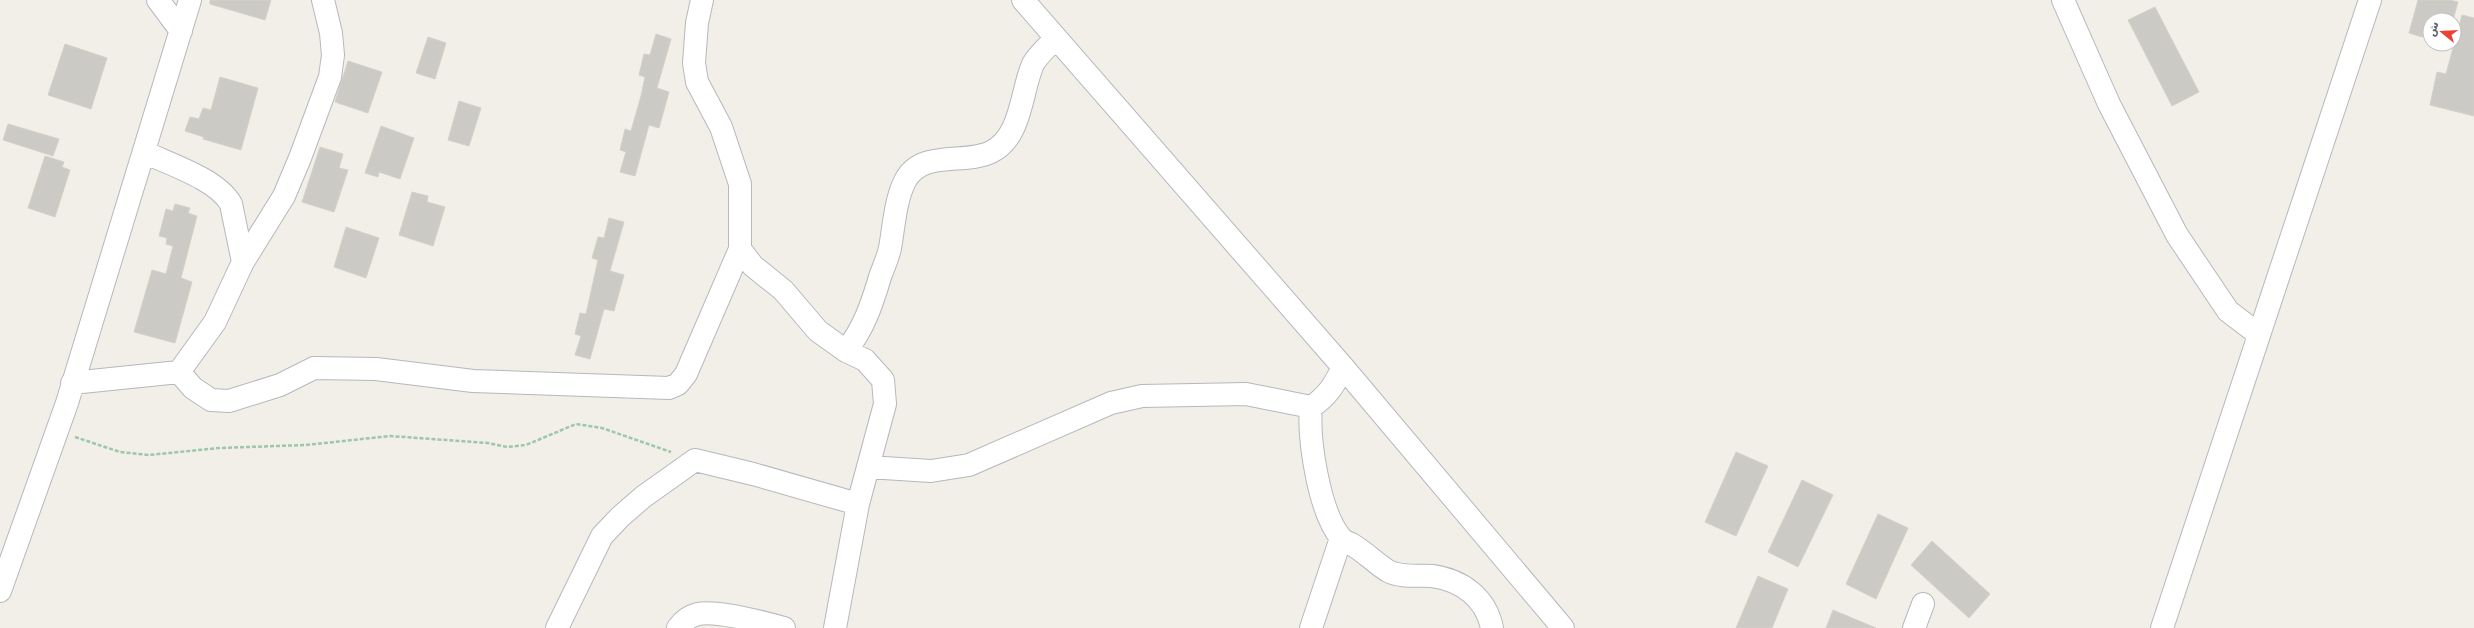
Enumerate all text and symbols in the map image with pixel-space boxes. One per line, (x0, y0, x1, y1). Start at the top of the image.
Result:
north arrow (2422, 12, 2462, 52)
text: ش (2424, 20, 2441, 38)

